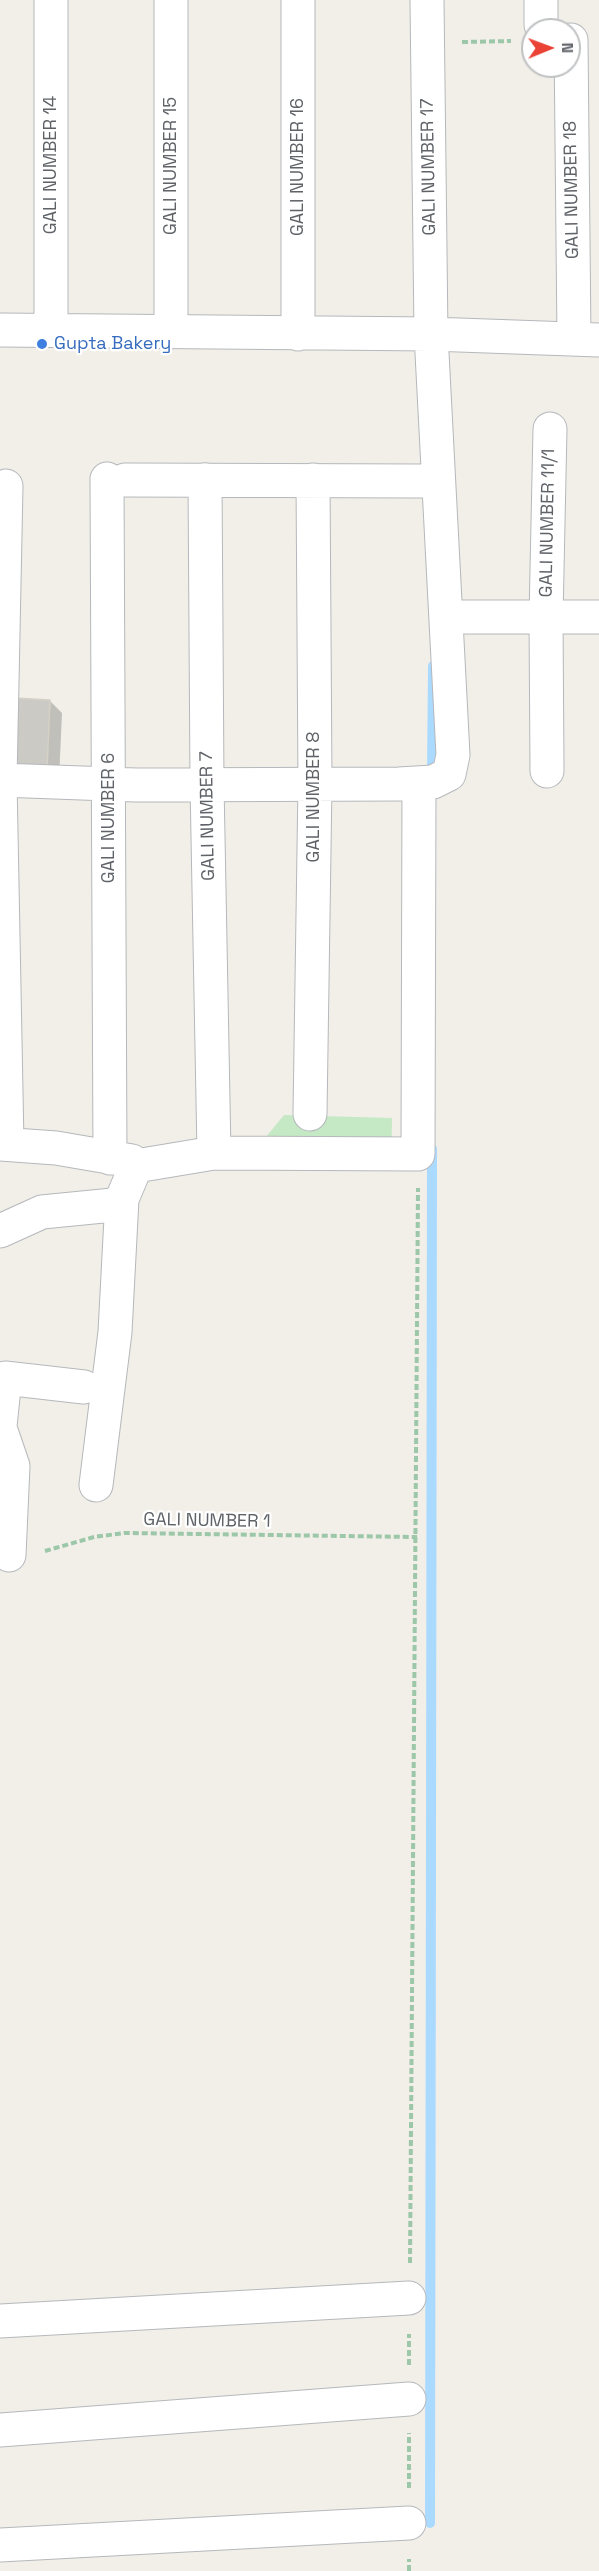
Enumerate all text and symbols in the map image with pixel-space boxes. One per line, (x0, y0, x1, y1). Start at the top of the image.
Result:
north arrow (521, 18, 581, 78)
text: N (557, 42, 578, 53)
street label: GALI NUMBER 14 (40, 96, 62, 234)
street label: GALI NUMBER 15 (160, 97, 182, 235)
street label: GALI NUMBER 16 (287, 98, 309, 236)
street label: GALI NUMBER 17 (417, 98, 441, 236)
street label: GALI NUMBER 18 (560, 121, 584, 259)
place label: Gupta Bakery (54, 333, 171, 355)
marker: Gupta Bakery (35, 337, 49, 351)
street label: GALI NUMBER 11/1 (536, 448, 560, 598)
street label: GALI NUMBER 8 (303, 732, 325, 862)
street label: GALI NUMBER 7 (196, 751, 220, 881)
street label: GALI NUMBER 6 (98, 753, 120, 883)
street label: GALI NUMBER 1 (143, 1509, 271, 1533)

